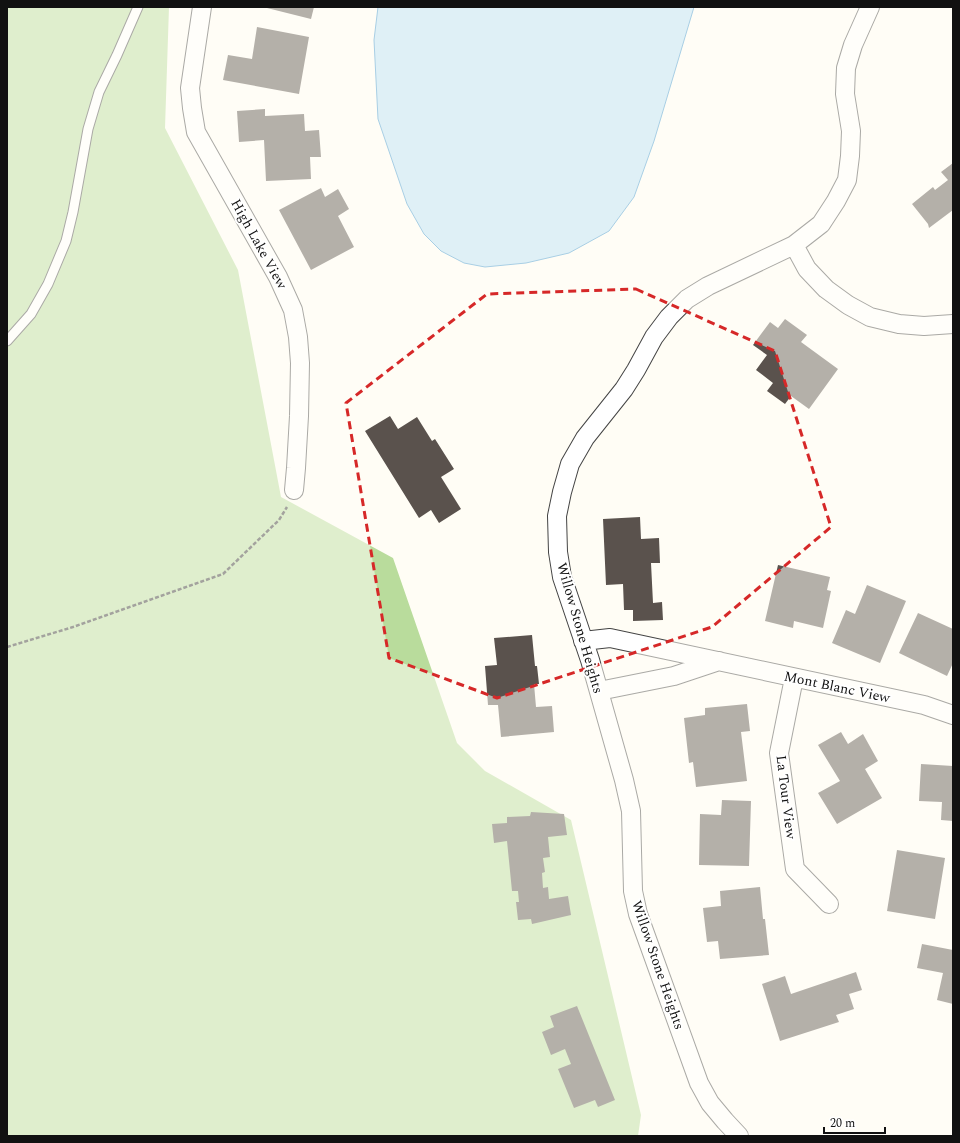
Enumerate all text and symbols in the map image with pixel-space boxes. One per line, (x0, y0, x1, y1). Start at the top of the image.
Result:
street label: High Lake View (225, 195, 293, 293)
street label: Willow Stone Heights (551, 560, 609, 696)
street label: Mont Blanc View (782, 665, 892, 709)
street label: La Tour View (770, 754, 802, 841)
street label: Willow Stone Heights (626, 898, 690, 1032)
scale bar (824, 1109, 885, 1135)
text: 20 m (830, 1114, 855, 1133)

